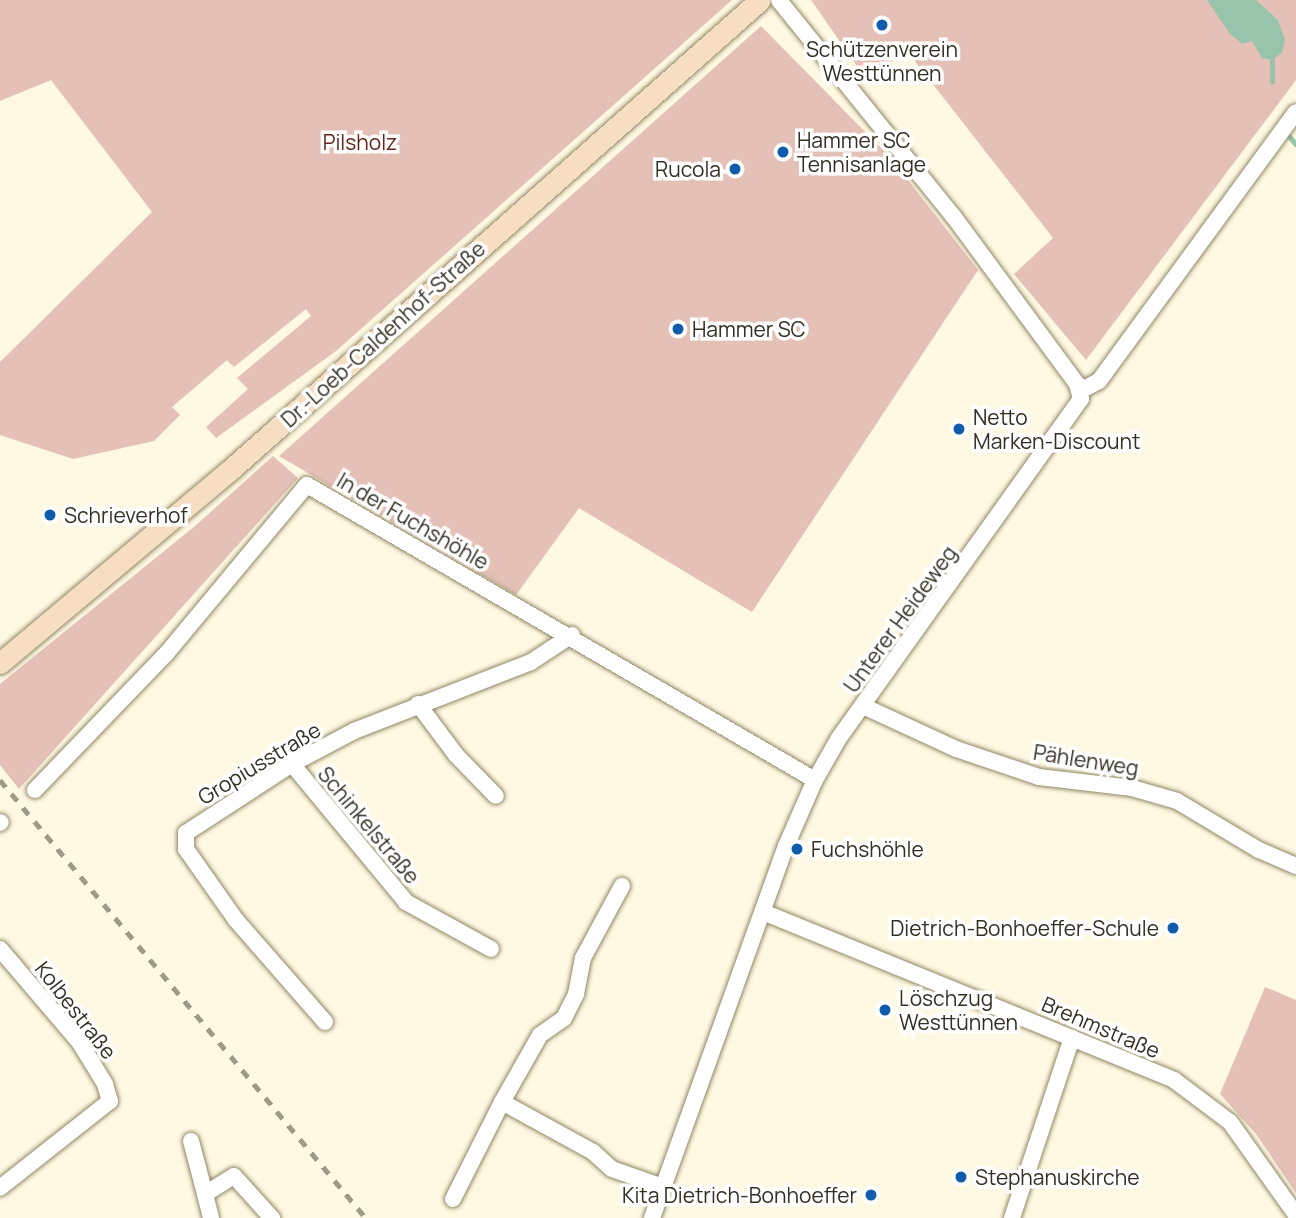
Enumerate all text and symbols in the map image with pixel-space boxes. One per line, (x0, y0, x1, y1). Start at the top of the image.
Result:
marker: Schützenverein Westtünnen (874, 17, 890, 33)
place label: Schützenverein Westtünnen (806, 36, 958, 86)
place label: Hammer SC Tennisanlage (797, 127, 926, 177)
park label: Pilsholz (323, 129, 397, 155)
marker: Hammer SC Tennisanlage (775, 144, 791, 160)
place label: Rucola (655, 156, 721, 182)
marker: Rucola (727, 161, 743, 177)
street label: Dr.-Loeb-Caldenhof-Straße (276, 236, 490, 432)
place label: Hammer SC (692, 316, 806, 342)
marker: Hammer SC (670, 321, 686, 337)
place label: Netto Marken-Discount (973, 404, 1140, 454)
marker: Netto Marken-Discount (951, 421, 967, 437)
street label: In der Fuchshöhle (333, 467, 493, 575)
place label: Schrieverhof (64, 502, 188, 528)
marker: Schrieverhof (42, 507, 58, 523)
street label: Unterer Heideweg (838, 541, 962, 697)
street label: Gropiusstraße (193, 717, 325, 809)
street label: Pählenweg (1032, 739, 1140, 781)
street label: Schinkelstraße (313, 761, 425, 889)
place label: Fuchshöhle (811, 836, 924, 862)
marker: Fuchshöhle (789, 841, 805, 857)
place label: Dietrich-Bonhoeffer-Schule (890, 915, 1159, 941)
marker: Dietrich-Bonhoeffer-Schule (1165, 920, 1181, 936)
street label: Kolbestraße (30, 956, 122, 1064)
place label: Löschzug Westtünnen (899, 985, 1018, 1035)
street label: Brehmstraße (1038, 991, 1164, 1063)
marker: Löschzug Westtünnen (877, 1002, 893, 1018)
place label: Stephanuskirche (975, 1164, 1139, 1190)
marker: Stephanuskirche (953, 1169, 969, 1185)
place label: Kita Dietrich-Bonhoeffer (622, 1182, 857, 1208)
marker: Kita Dietrich-Bonhoeffer (863, 1187, 879, 1203)

